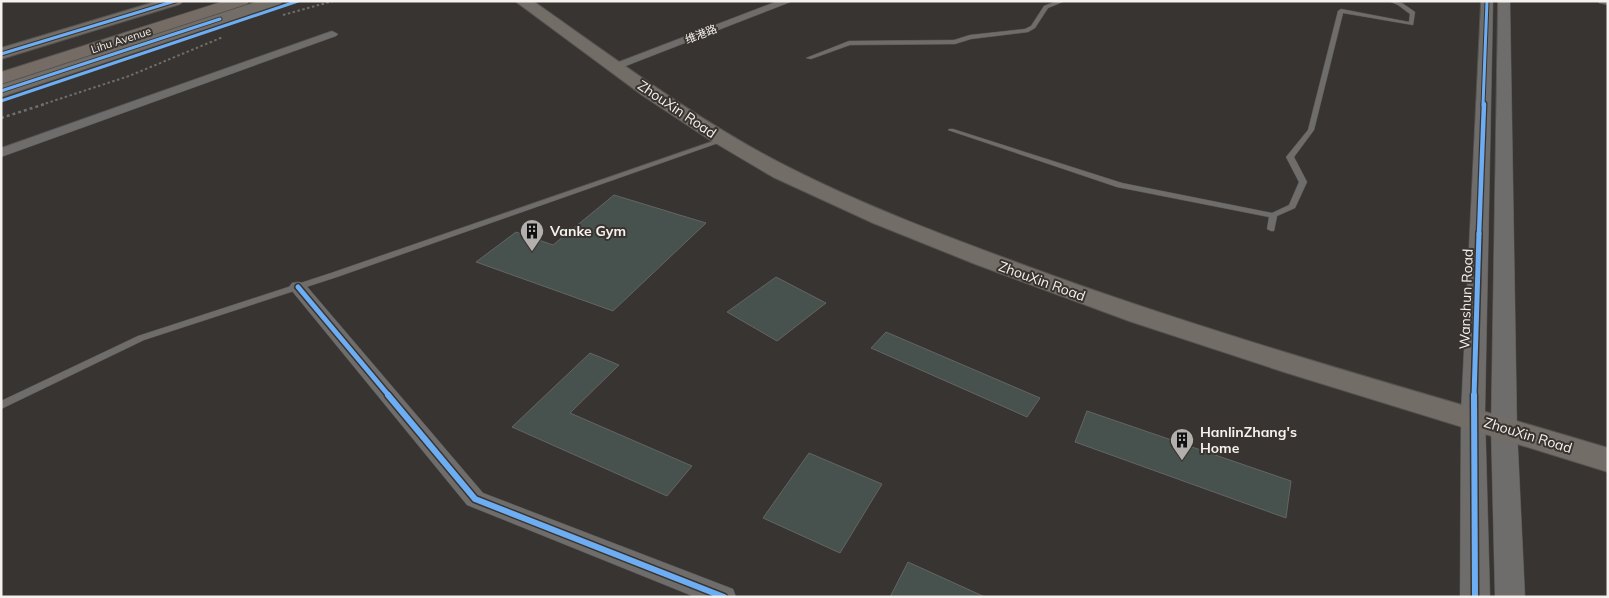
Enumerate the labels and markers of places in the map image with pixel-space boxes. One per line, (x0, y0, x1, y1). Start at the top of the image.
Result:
building icon: Vanke Gym (519, 218, 545, 252)
place label: Vanke Gym (549, 222, 626, 240)
place label: HanlinZhang's Home (1200, 423, 1297, 457)
building icon: HanlinZhang's Home (1169, 427, 1195, 461)

